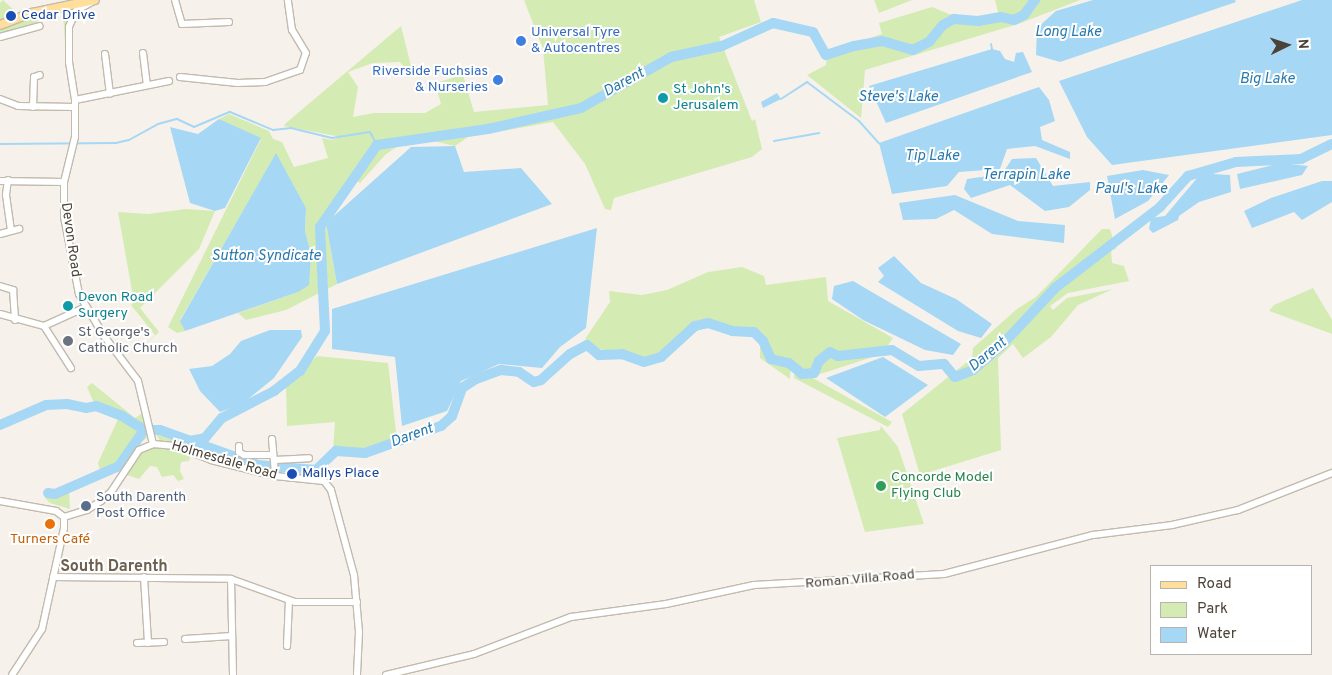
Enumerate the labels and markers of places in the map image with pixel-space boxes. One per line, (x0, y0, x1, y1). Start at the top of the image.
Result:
place label: Cedar Drive (21, 8, 95, 24)
marker: Cedar Drive (5, 10, 17, 22)
place label: Universal Tyre & Autocentres (531, 25, 621, 58)
marker: Universal Tyre & Autocentres (515, 35, 527, 47)
place label: Riverside Fuchsias & Nurseries (372, 64, 488, 96)
marker: Riverside Fuchsias & Nurseries (492, 74, 504, 86)
place label: St John's Jerusalem (673, 82, 738, 114)
marker: St John's Jerusalem (657, 92, 669, 104)
place label: Devon Road Surgery (78, 290, 153, 322)
marker: Devon Road Surgery (62, 300, 74, 312)
place label: St George's Catholic Church (78, 325, 178, 358)
marker: St George's Catholic Church (62, 335, 74, 347)
place label: Mallys Place (302, 466, 379, 482)
marker: Mallys Place (286, 468, 298, 480)
place label: Concorde Model Flying Club (891, 470, 993, 502)
marker: Concorde Model Flying Club (875, 480, 887, 492)
place label: South Darenth Post Office (96, 490, 186, 522)
marker: South Darenth Post Office (80, 500, 92, 512)
marker: Turners Café (44, 518, 56, 530)
place label: Turners Café (10, 532, 90, 548)

